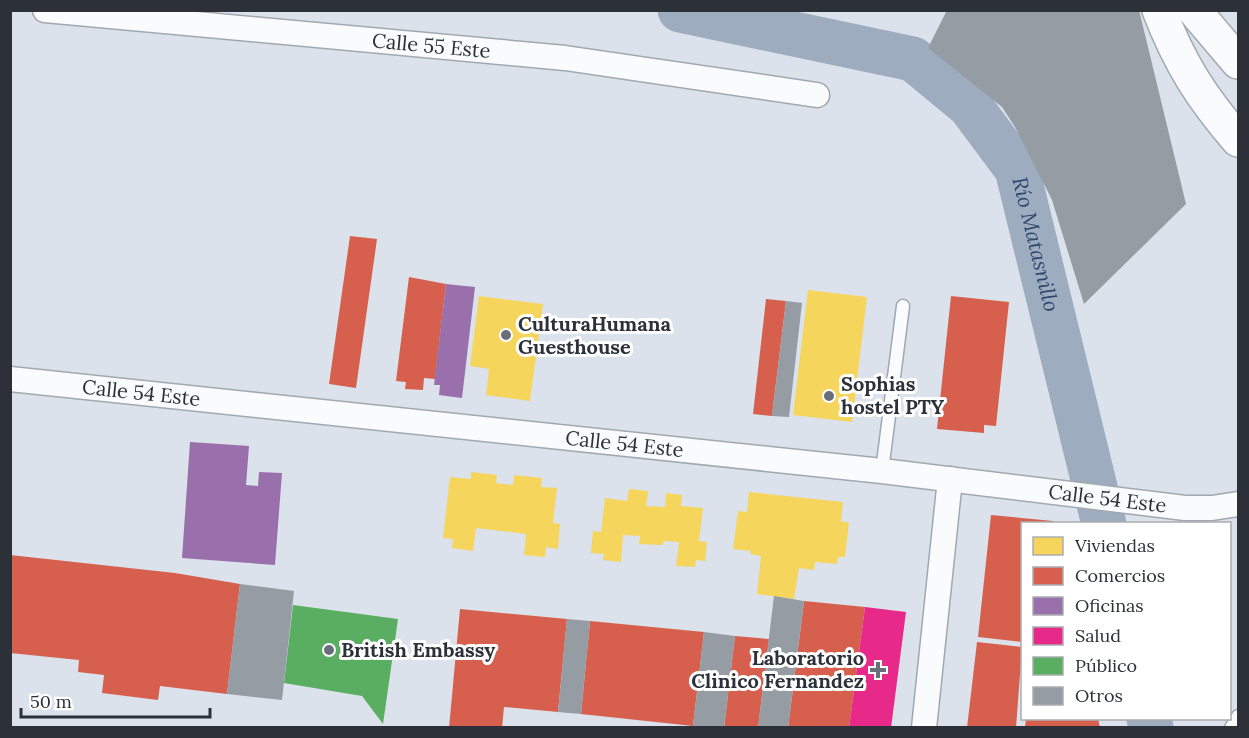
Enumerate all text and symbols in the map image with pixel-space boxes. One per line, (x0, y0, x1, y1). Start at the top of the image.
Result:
street label: Calle 55 Este (371, 27, 492, 63)
water label: Río Matasnillo (1006, 174, 1065, 314)
place label: CulturaHumana Guesthouse (518, 311, 671, 359)
marker: CulturaHumana Guesthouse (499, 328, 513, 342)
place label: Sophias hostel PTY (841, 371, 945, 419)
street label: Calle 54 Este (81, 374, 202, 411)
marker: Sophias hostel PTY (822, 389, 836, 403)
street label: Calle 54 Este (564, 425, 685, 462)
street label: Calle 54 Este (1047, 478, 1168, 518)
legend (1021, 522, 1231, 720)
text: Viviendas (1074, 534, 1155, 557)
text: Comercios (1075, 564, 1165, 587)
text: Oficinas (1075, 594, 1144, 617)
text: Salud (1075, 624, 1121, 647)
place label: British Embassy (341, 637, 495, 662)
marker: British Embassy (322, 643, 336, 657)
place label: Laboratorio Clinico Fernandez (691, 645, 864, 693)
text: Público (1075, 654, 1137, 677)
marker: Laboratorio Clinico Fernandez (869, 661, 887, 679)
scale bar (21, 681, 210, 719)
text: Otros (1075, 684, 1123, 707)
text: 50 m (30, 690, 72, 713)

